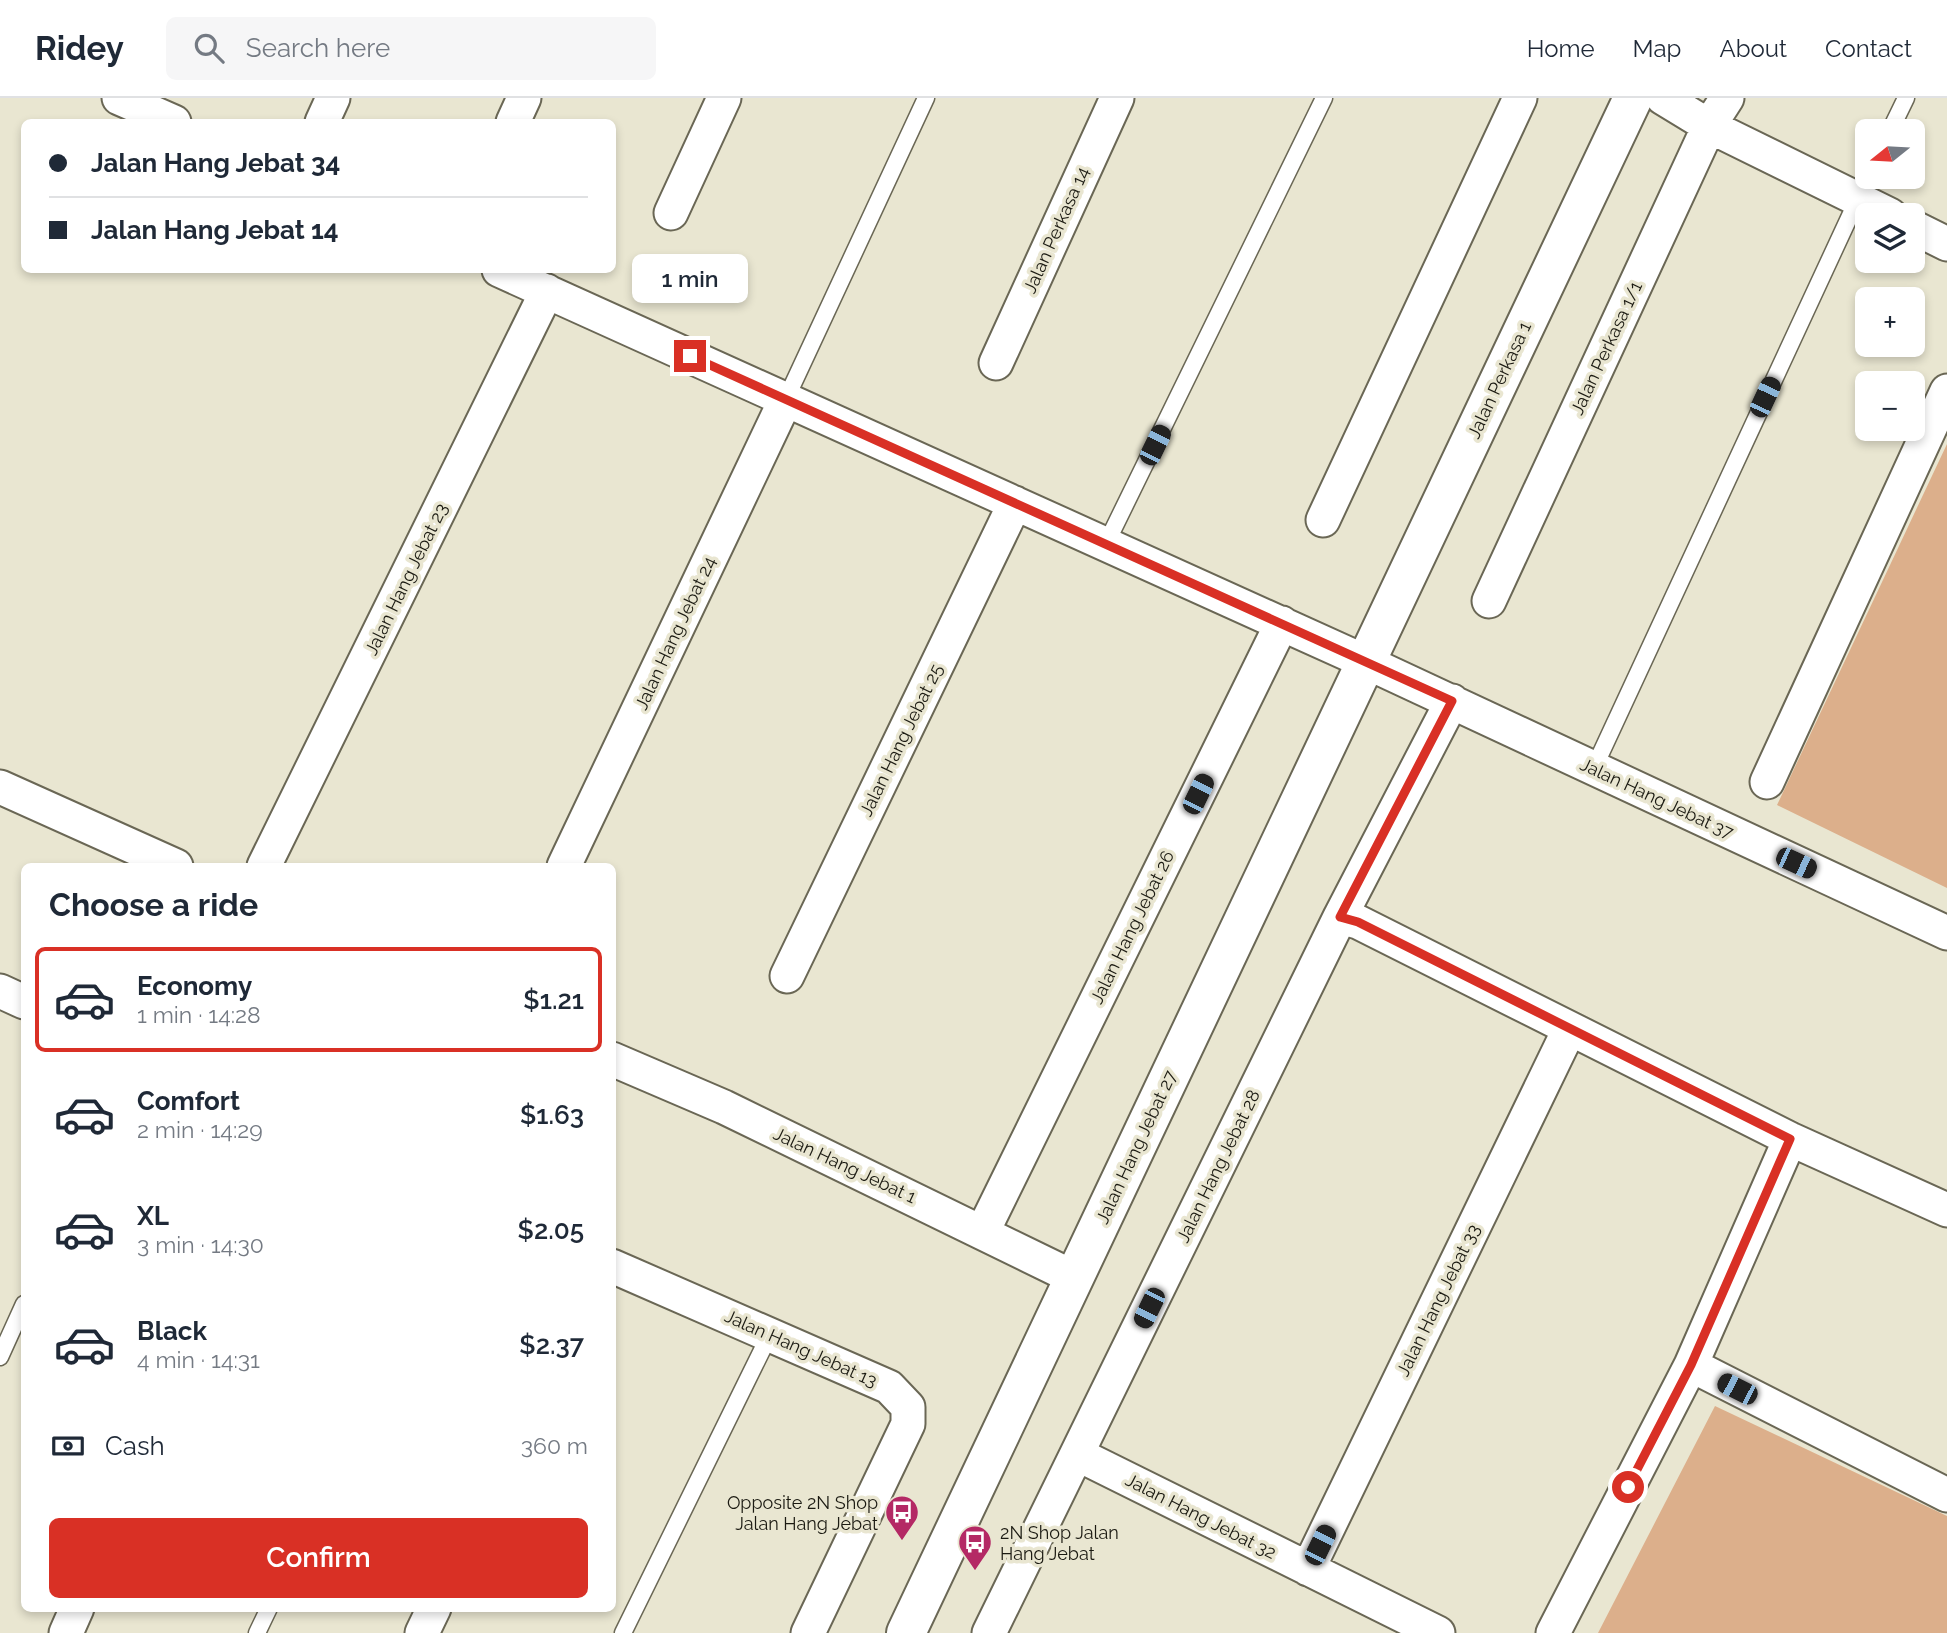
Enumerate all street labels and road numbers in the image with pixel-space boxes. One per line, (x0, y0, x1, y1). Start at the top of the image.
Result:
street label: Jalan Perkasa 14 (1019, 163, 1093, 296)
street label: Jalan Perkasa 1/1 (1566, 278, 1646, 418)
street label: Jalan Perkasa 1 (1463, 318, 1535, 442)
street label: Jalan Hang Jebat 23 (360, 500, 452, 658)
street label: Jalan Hang Jebat 24 (630, 553, 720, 713)
street label: Jalan Hang Jebat 25 (855, 660, 947, 819)
street label: Jalan Hang Jebat 37 (1577, 753, 1737, 843)
street label: Jalan Hang Jebat 26 (1086, 847, 1178, 1007)
street label: Jalan Hang Jebat 27 (1091, 1067, 1181, 1227)
street label: Jalan Hang Jebat 28 (1172, 1086, 1264, 1246)
street label: Jalan Hang Jebat 1 (770, 1123, 920, 1207)
street label: Jalan Hang Jebat 33 (1392, 1221, 1484, 1379)
street label: Jalan Hang Jebat 13 (722, 1305, 880, 1391)
street label: Jalan Hang Jebat 32 (1122, 1469, 1280, 1563)

